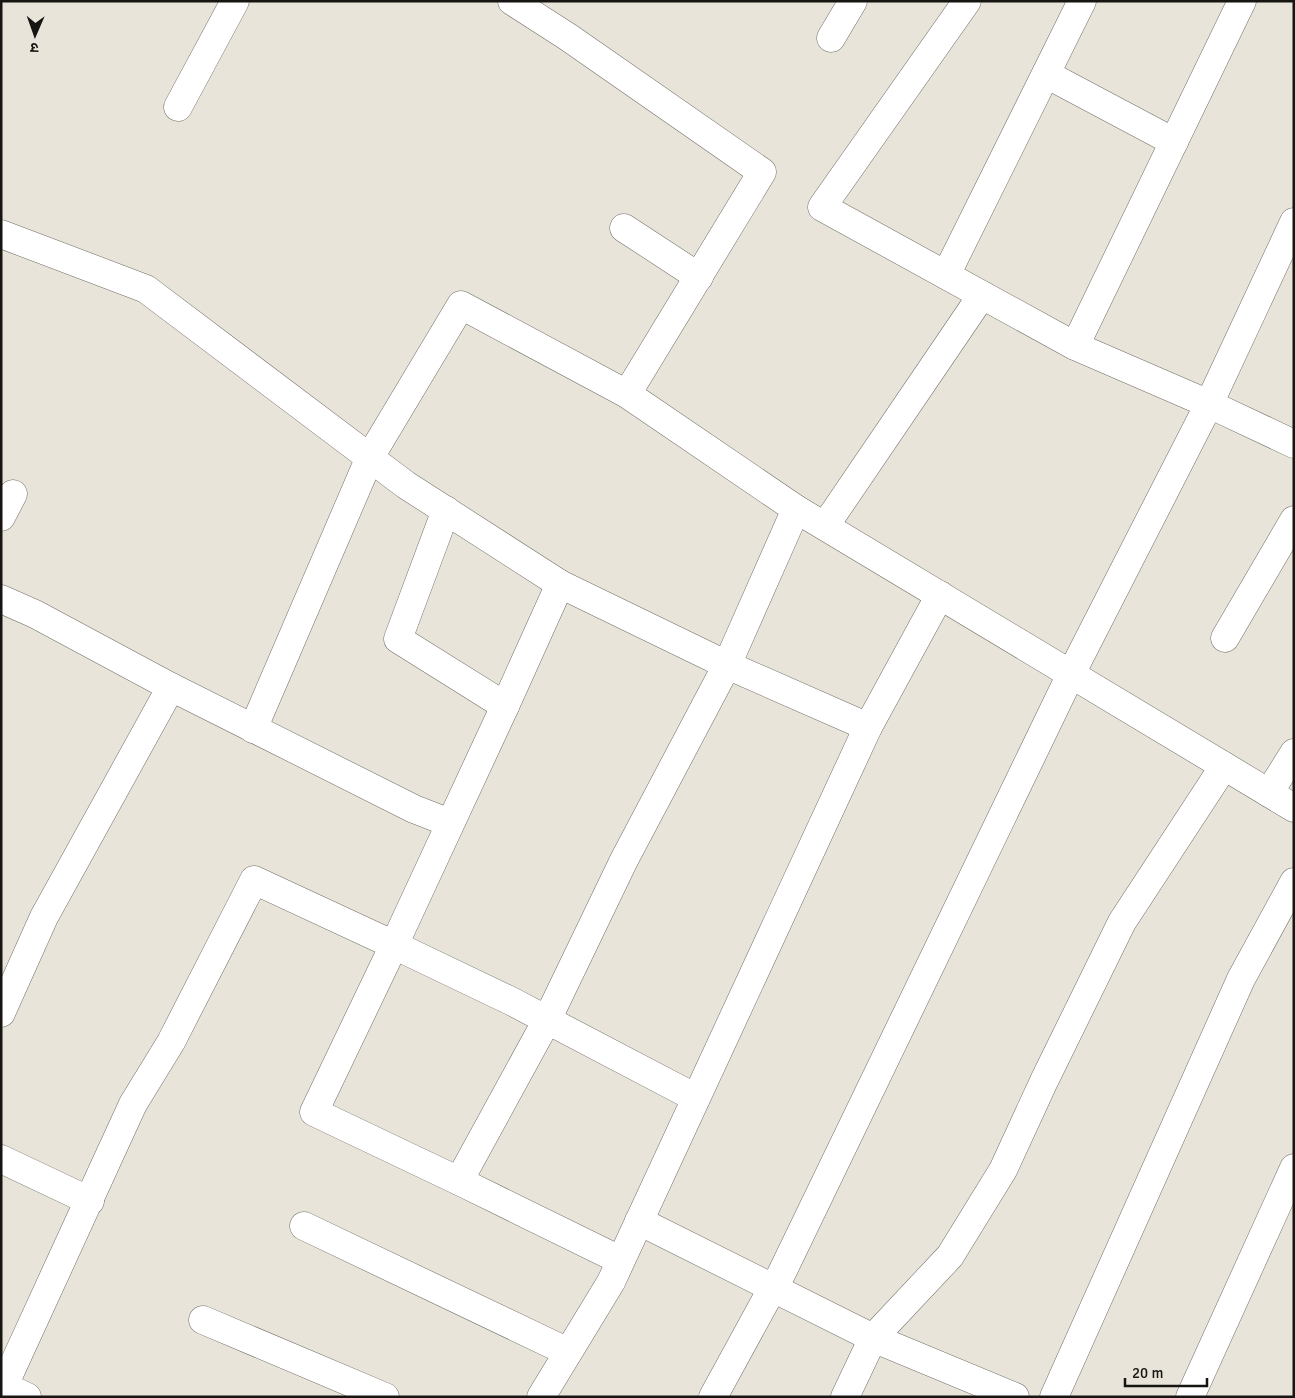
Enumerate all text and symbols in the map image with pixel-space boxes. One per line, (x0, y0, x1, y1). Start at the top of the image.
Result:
north arrow (10, 10, 60, 60)
text: उ (29, 39, 39, 56)
scale bar (1125, 1356, 1208, 1388)
text: 20 m (1132, 1364, 1163, 1382)

